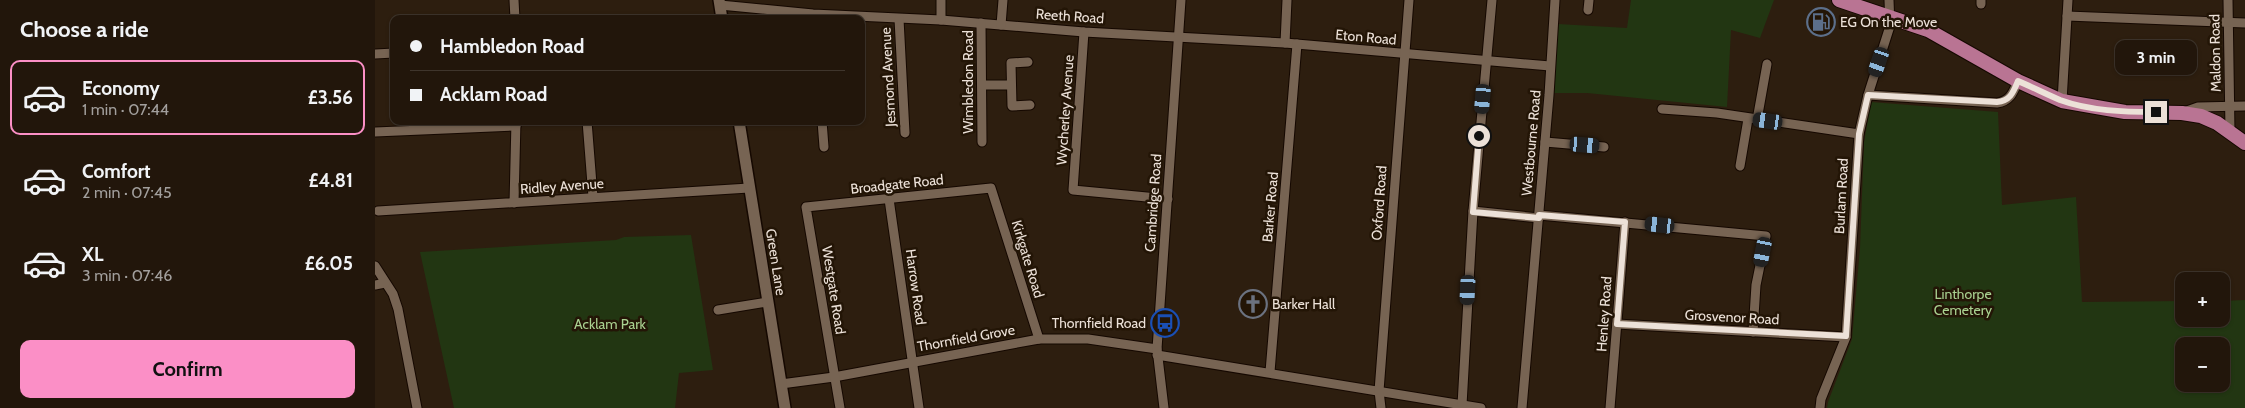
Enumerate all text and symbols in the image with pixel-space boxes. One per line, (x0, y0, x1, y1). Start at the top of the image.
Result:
street label: Reeth Road (1035, 5, 1105, 27)
fuel station icon: EG On the Move (1806, 7, 1836, 37)
place label: EG On the Move (1840, 13, 1937, 31)
street label: Maldon Road (2205, 14, 2225, 92)
text: Choose a ride (20, 16, 149, 43)
street label: Eton Road (1335, 25, 1397, 49)
street label: Jesmond Avenue (876, 27, 900, 128)
street label: Wimbledon Road (959, 30, 977, 134)
text: Hambledon Road (440, 35, 584, 58)
callout: 3 min (2115, 39, 2197, 74)
car (1867, 45, 1890, 79)
text: 3 min (2137, 48, 2175, 67)
street label: Wycherley Avenue (1052, 54, 1078, 166)
icon: car (22, 75, 67, 120)
text: Economy (82, 77, 160, 100)
text: Acklam Road (440, 83, 547, 106)
car (1474, 83, 1491, 115)
text: £3.56 (308, 86, 353, 109)
street label: Westbourne Road (1517, 89, 1545, 197)
text: 1 min · 07:44 (82, 100, 169, 119)
route end (2145, 101, 2167, 123)
car (1752, 111, 1783, 131)
route start (1468, 125, 1490, 147)
car (1569, 136, 1600, 154)
street label: Cambridge Road (1141, 153, 1165, 253)
icon: car (22, 158, 67, 203)
street label: Burlam Road (1830, 158, 1852, 234)
text: Comfort (82, 160, 151, 183)
street label: Oxford Road (1367, 165, 1391, 241)
text: £4.81 (309, 169, 353, 192)
street label: Broadgate Road (850, 170, 944, 198)
street label: Barker Road (1258, 171, 1282, 243)
street label: Ridley Avenue (519, 174, 605, 198)
text: 2 min · 07:45 (82, 183, 172, 202)
car (1644, 216, 1675, 234)
street label: Kirkgate Road (1008, 218, 1048, 300)
street label: Green Lane (762, 227, 790, 297)
car (1752, 236, 1773, 268)
icon: car (22, 241, 67, 286)
text: XL (82, 243, 103, 266)
street label: Westgate Road (818, 245, 850, 335)
street label: Harrow Road (902, 248, 930, 326)
text: £6.05 (305, 252, 353, 275)
text: 3 min · 07:46 (82, 266, 172, 285)
map controls (2175, 272, 2230, 392)
button: + (2175, 272, 2230, 327)
car (1459, 275, 1476, 305)
street label: Henley Road (1592, 276, 1616, 352)
park label: Linthorpe Cemetery (1934, 285, 1992, 319)
church icon: Barker Hall (1238, 289, 1268, 319)
place label: Barker Hall (1272, 295, 1336, 313)
street label: Grosvenor Road (1684, 306, 1780, 328)
bus stop icon: Thornfield Road (1150, 308, 1180, 338)
place label: Thornfield Road (1052, 314, 1146, 332)
park label: Acklam Park (574, 315, 647, 333)
street label: Thornfield Grove (916, 321, 1016, 355)
button: − (2175, 337, 2230, 392)
button: Confirm (20, 340, 355, 398)

